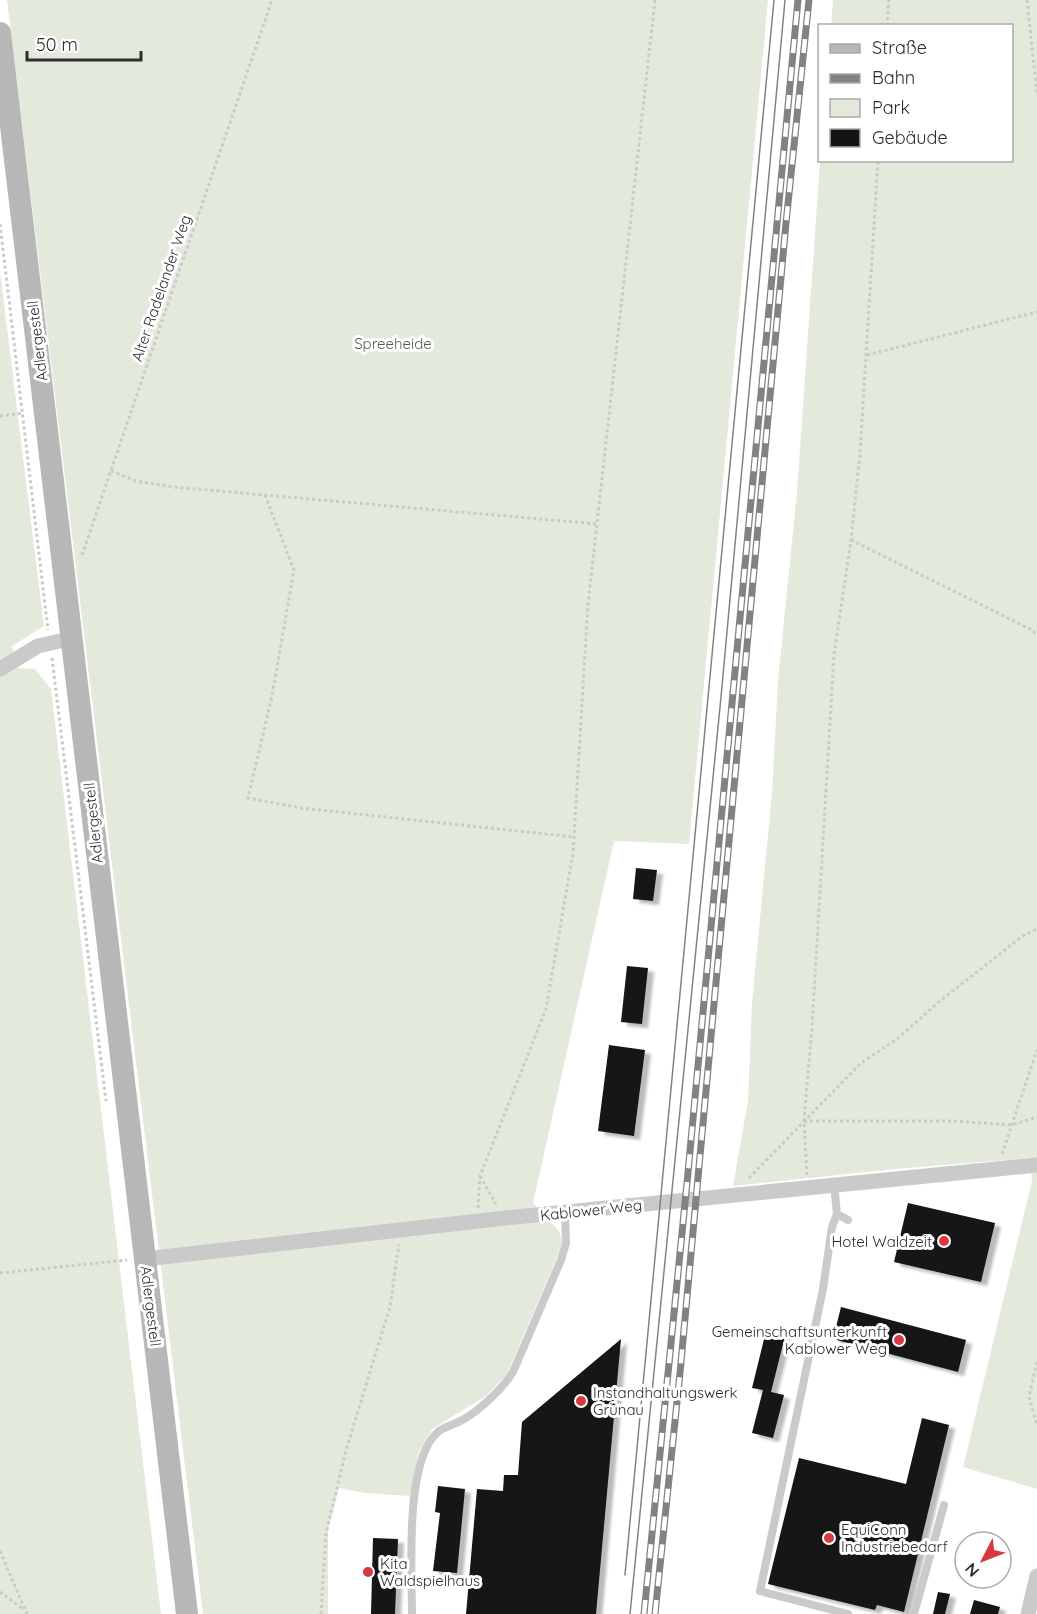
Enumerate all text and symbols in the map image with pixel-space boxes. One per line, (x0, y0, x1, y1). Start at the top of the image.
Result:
scale bar (27, 24, 141, 62)
legend (818, 24, 1013, 162)
text: 50 m (36, 33, 78, 56)
text: Straße (872, 36, 927, 59)
text: Bahn (872, 66, 915, 89)
text: Park (872, 96, 910, 119)
text: Gebäude (872, 126, 948, 149)
street label: Alter Radelander Weg (127, 212, 195, 364)
street label: Adlergestell (23, 300, 51, 382)
park label: Spreeheide (354, 334, 432, 353)
street label: Adlergestell (79, 782, 107, 864)
street label: Kablower Weg (539, 1195, 643, 1225)
place label: Hotel Waldzeit (831, 1232, 932, 1251)
marker: Hotel Waldzeit (937, 1234, 951, 1248)
street label: Adlergestell (137, 1265, 165, 1347)
place label: Gemeinschaftsunterkunft Kablower Weg (712, 1322, 887, 1358)
marker: Gemeinschaftsunterkunft Kablower Weg (892, 1333, 906, 1347)
place label: Instandhaltungswerk Grünau (593, 1383, 738, 1419)
marker: Instandhaltungswerk Grünau (574, 1394, 588, 1408)
place label: EquiConn Industriebedarf (841, 1520, 948, 1556)
north arrow (953, 1530, 1013, 1590)
marker: EquiConn Industriebedarf (822, 1531, 836, 1545)
place label: Kita Waldspielhaus (380, 1554, 480, 1590)
text: N (960, 1559, 983, 1581)
marker: Kita Waldspielhaus (361, 1565, 375, 1579)

